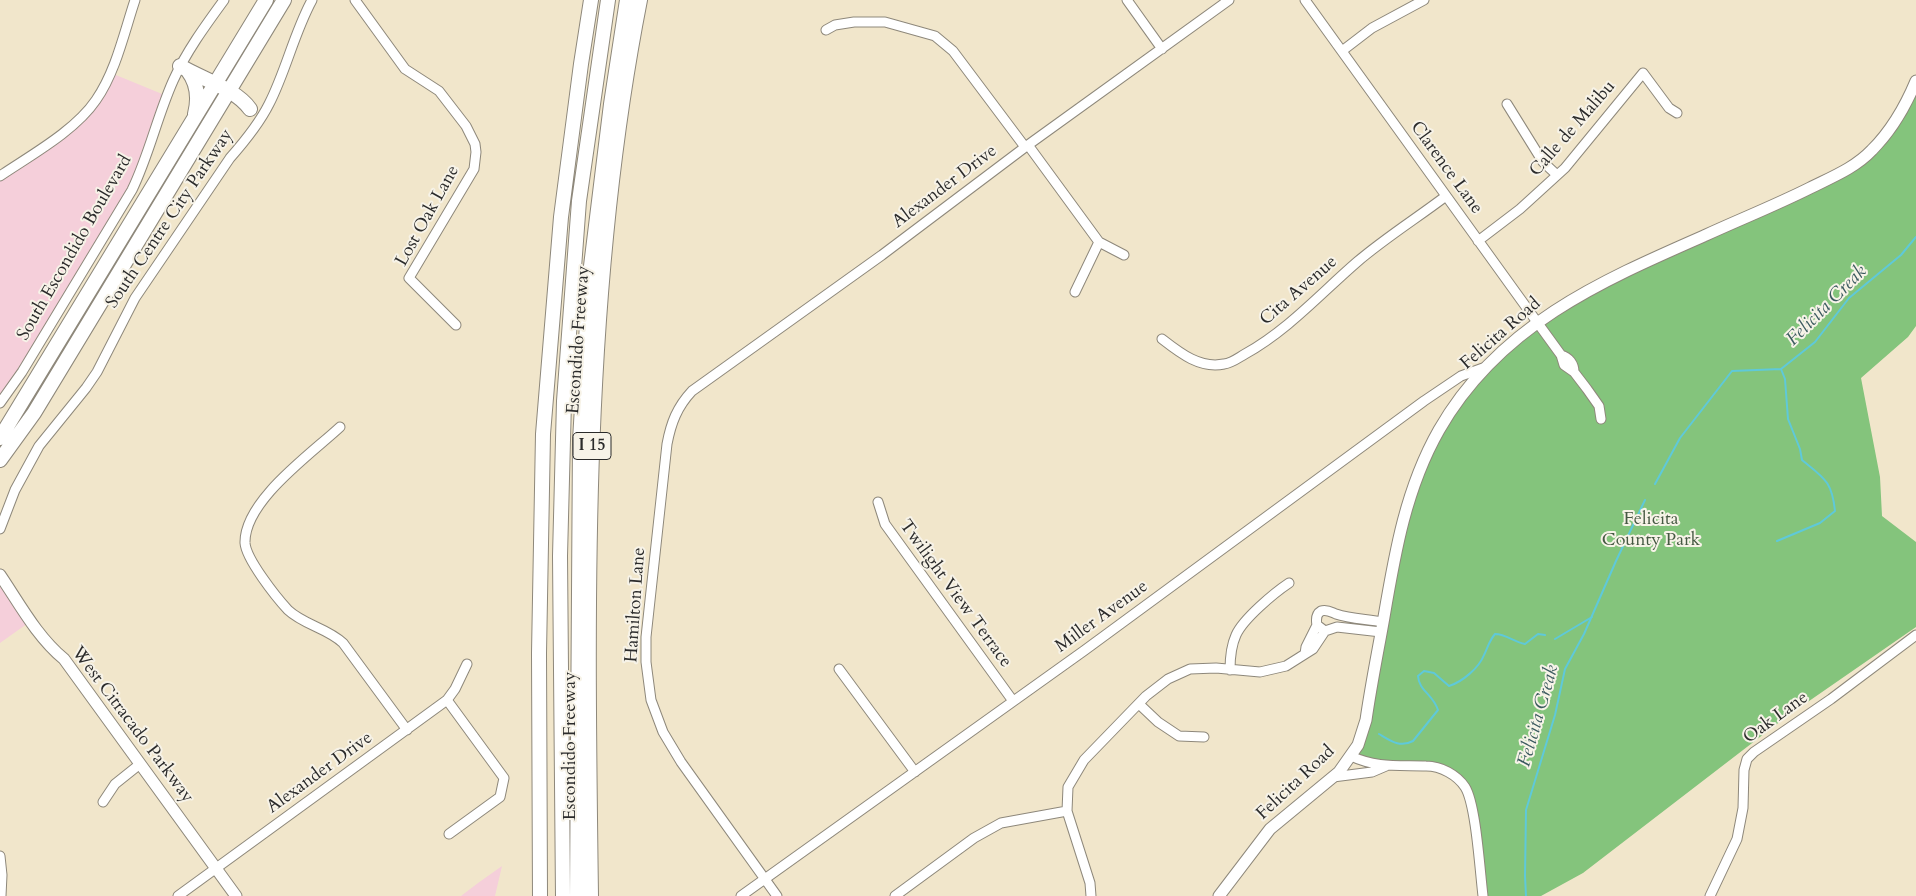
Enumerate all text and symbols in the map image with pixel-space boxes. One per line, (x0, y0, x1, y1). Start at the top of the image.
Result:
street label: Calle de Malibu (1525, 77, 1621, 181)
street label: Clarence Lane (1405, 117, 1487, 219)
street label: South Centre City Parkway (102, 125, 238, 313)
street label: Alexander Drive (889, 141, 1001, 233)
street label: South Escondido Boulevard (13, 151, 137, 345)
street label: Lost Oak Lane (391, 162, 465, 270)
street label: Cita Avenue (1256, 252, 1342, 330)
water label: Felicita Creak (1782, 261, 1872, 351)
street label: Escondido Freeway (563, 265, 595, 415)
street label: Felicita Road (1456, 293, 1546, 375)
road number: I 15 (573, 432, 611, 460)
park label: Felicita County Park (1602, 509, 1700, 552)
street label: Twilight View Terrace (894, 516, 1016, 672)
street label: Hamilton Lane (621, 547, 651, 663)
street label: Miller Avenue (1052, 576, 1152, 658)
street label: West Citracado Parkway (66, 643, 198, 807)
water label: Felicita Creak (1514, 663, 1564, 769)
street label: Escondido Freeway (560, 672, 582, 820)
street label: Oak Lane (1739, 687, 1813, 749)
street label: Alexander Drive (263, 727, 377, 819)
street label: Felicita Road (1252, 741, 1340, 825)

